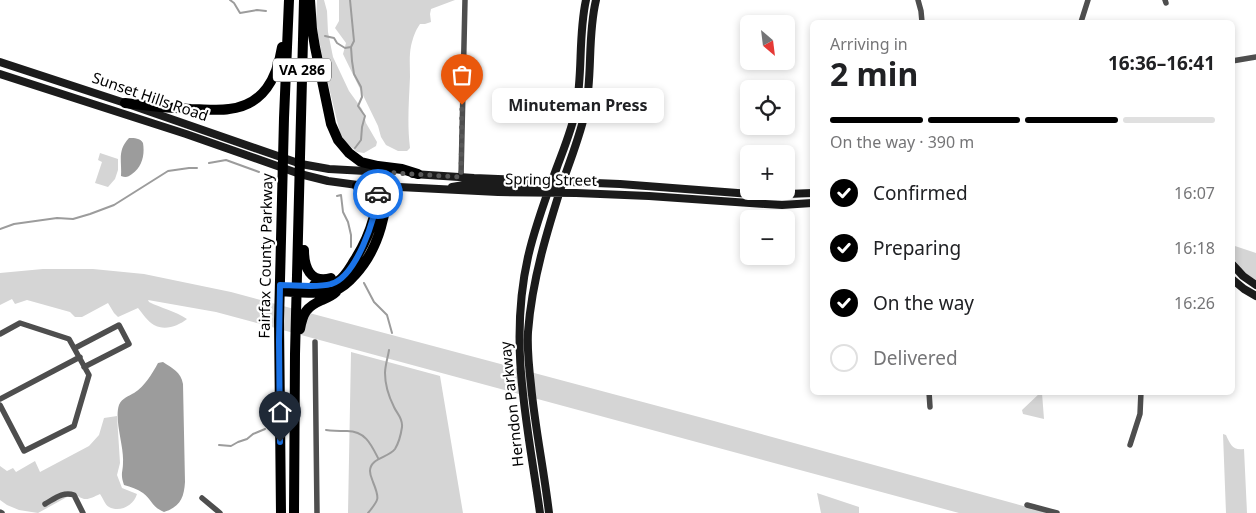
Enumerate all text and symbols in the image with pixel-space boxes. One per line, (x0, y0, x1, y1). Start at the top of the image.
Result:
north arrow (740, 15, 795, 70)
map controls (740, 15, 795, 265)
text: Arriving in (830, 33, 908, 55)
text: 16:36–16:41 (1108, 50, 1215, 76)
text: 2 min (830, 52, 918, 95)
pin (441, 54, 483, 105)
road number: VA 286 (273, 58, 331, 82)
icon: bag (448, 61, 476, 89)
street label: Sunset Hills Road (90, 67, 211, 125)
button: locate (740, 80, 795, 135)
callout: Minuteman Press (492, 88, 664, 122)
text: Minuteman Press (508, 94, 648, 116)
text: On the way · 390 m (830, 131, 974, 153)
button: + (740, 145, 795, 200)
street label: Spring Street (505, 168, 598, 190)
courier (353, 169, 403, 219)
street label: Fairfax County Parkway (254, 173, 276, 339)
icon: check (830, 179, 858, 207)
icon: car (364, 180, 392, 208)
text: Confirmed (873, 180, 968, 206)
text: 16:07 (1174, 182, 1215, 204)
button: − (740, 210, 795, 265)
icon: check (830, 234, 858, 262)
text: Preparing (873, 235, 961, 261)
text: 16:18 (1174, 237, 1215, 259)
icon: check (830, 289, 858, 317)
text: On the way (873, 290, 974, 316)
text: 16:26 (1174, 292, 1215, 314)
street label: Herndon Parkway (494, 340, 528, 468)
text: Delivered (873, 345, 958, 371)
pin (259, 391, 301, 442)
icon: home (266, 398, 294, 426)

